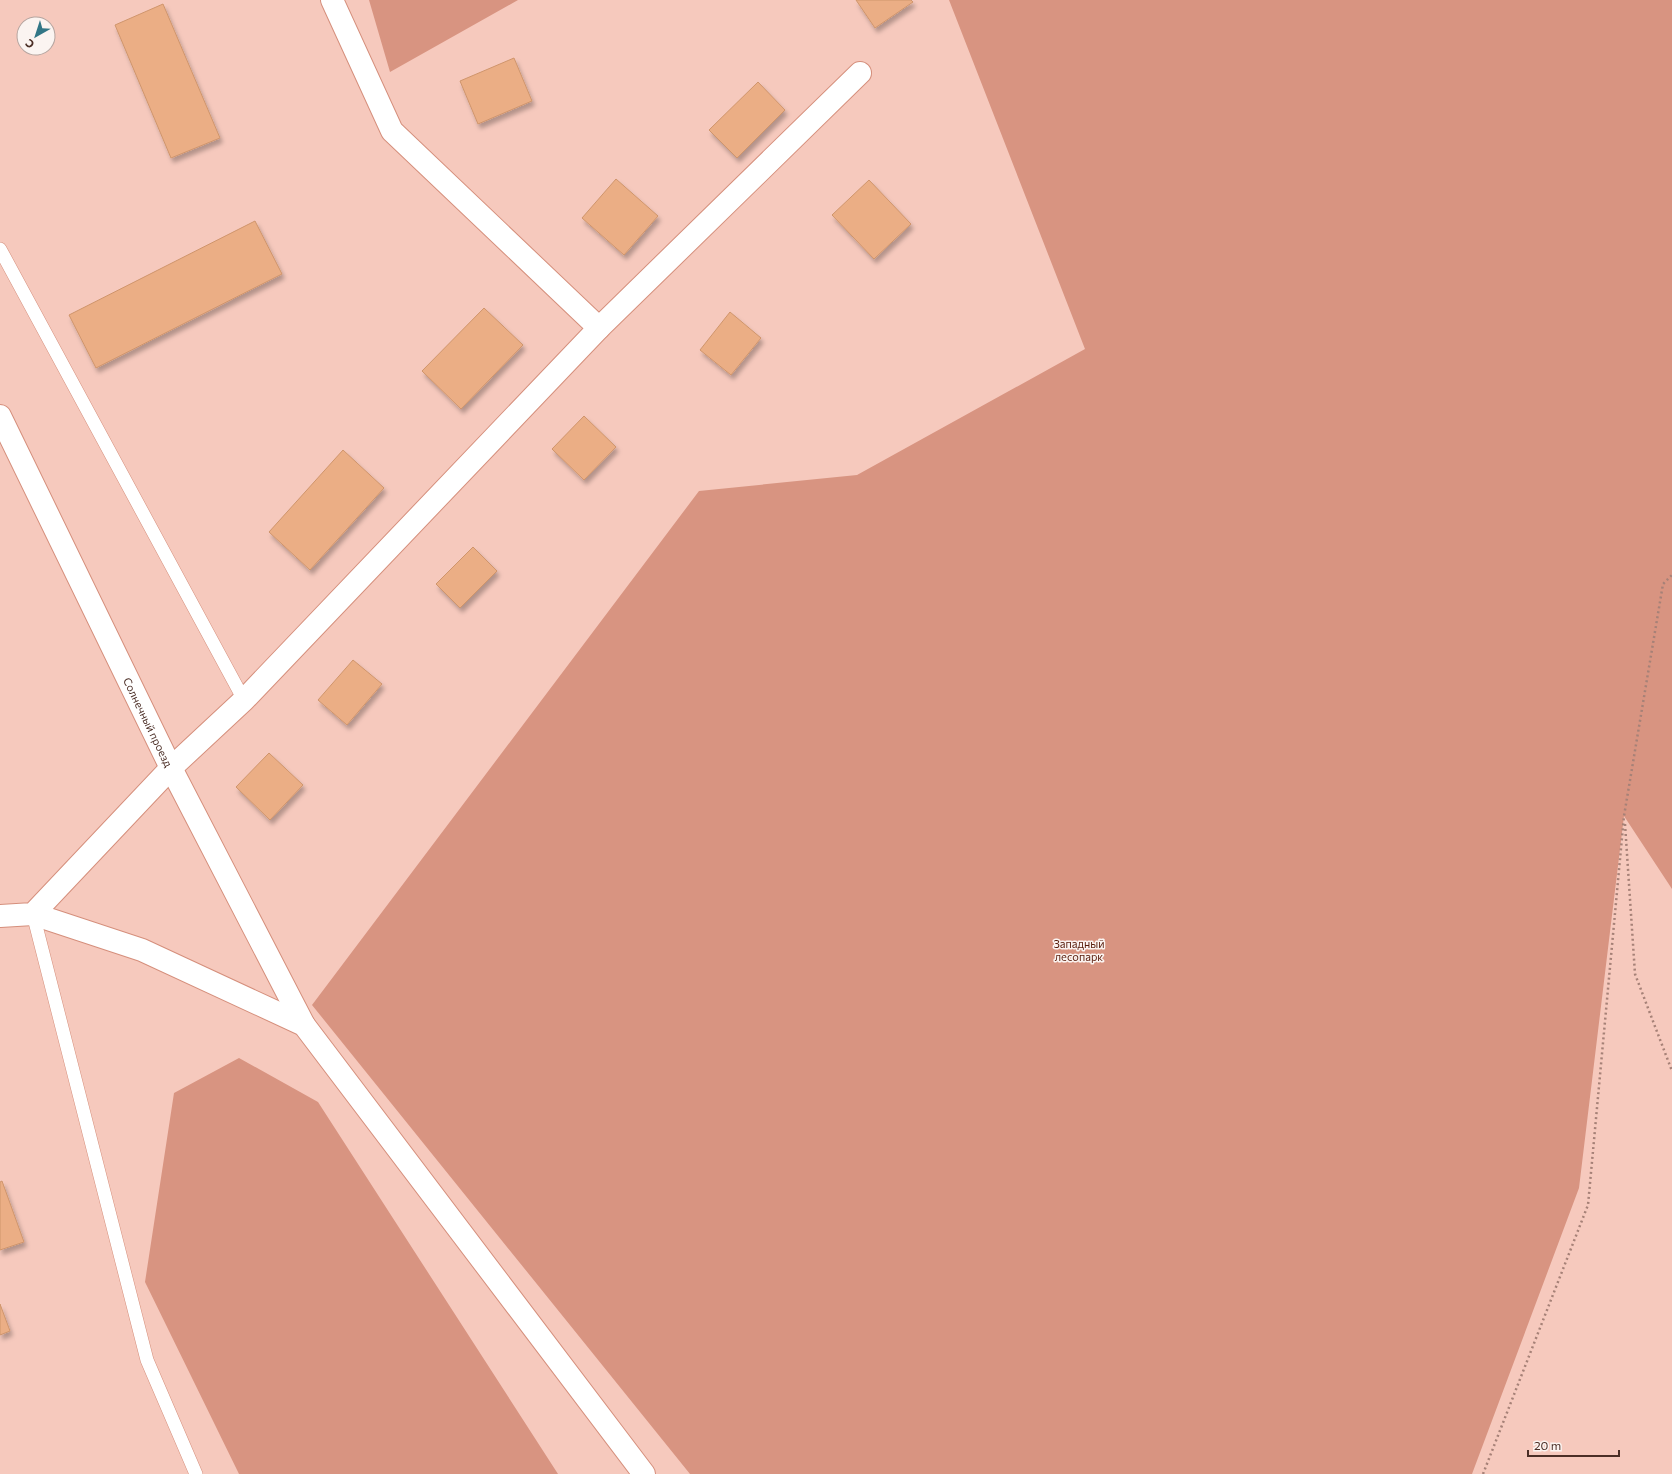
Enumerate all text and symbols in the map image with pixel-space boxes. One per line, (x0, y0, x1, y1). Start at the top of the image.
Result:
north arrow (16, 16, 56, 56)
text: С (22, 36, 36, 52)
street label: Солнечный проезд (121, 675, 176, 769)
park label: Западный лесопарк (1054, 937, 1104, 963)
scale bar (1528, 1432, 1619, 1458)
text: 20 m (1534, 1438, 1561, 1452)

